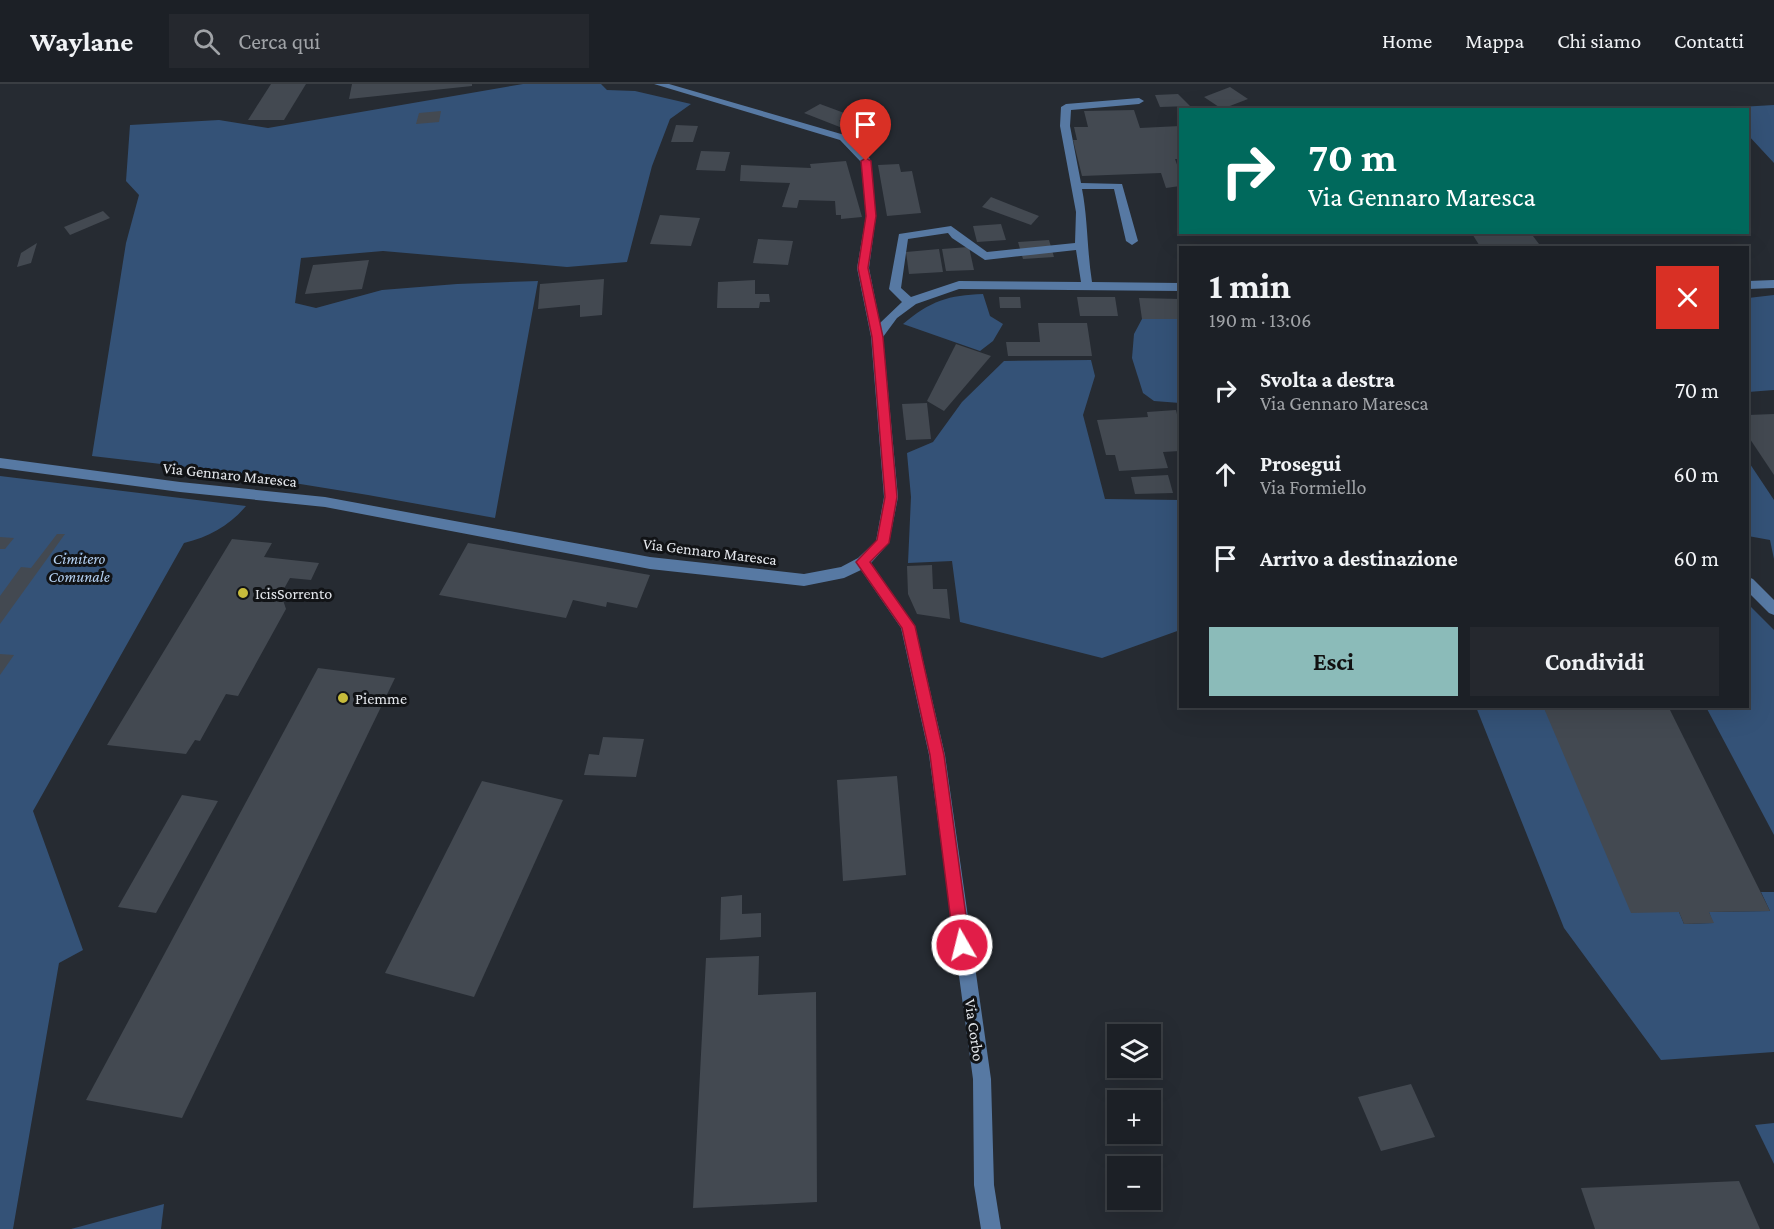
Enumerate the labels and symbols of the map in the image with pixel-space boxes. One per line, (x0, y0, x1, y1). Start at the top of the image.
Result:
pin (840, 99, 891, 161)
street label: Via Gennaro Maresca (162, 459, 299, 490)
street label: Via Gennaro Maresca (642, 535, 779, 568)
park label: Cimitero Comunale (48, 550, 110, 585)
place label: IcisSorrento (255, 585, 332, 602)
marker: IcisSorrento (236, 586, 250, 600)
place label: Piemme (355, 690, 407, 707)
marker: Piemme (336, 691, 350, 705)
position arrow (930, 913, 994, 977)
street label: Via Corbo (962, 998, 987, 1062)

